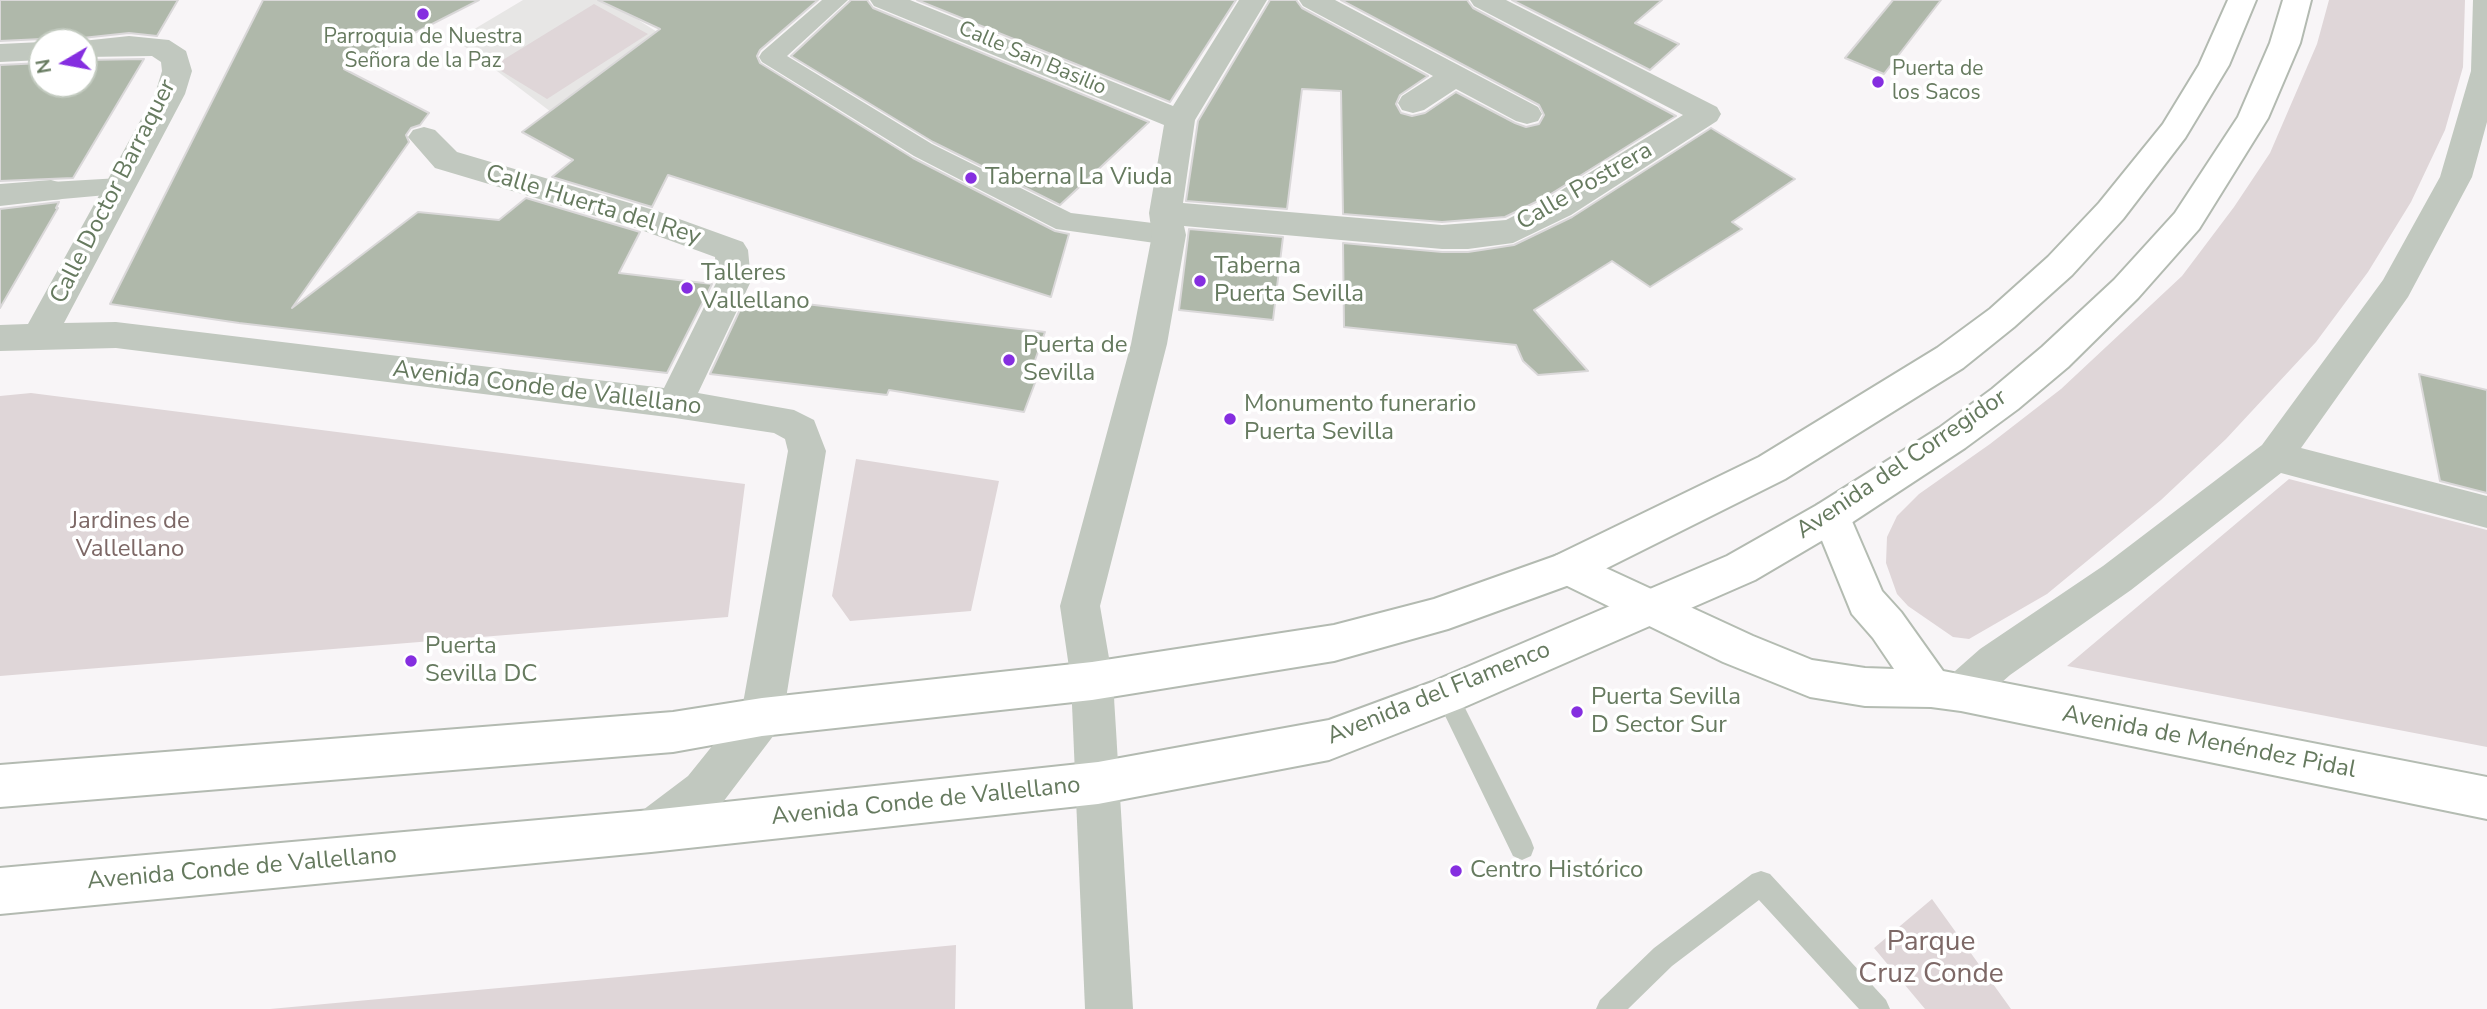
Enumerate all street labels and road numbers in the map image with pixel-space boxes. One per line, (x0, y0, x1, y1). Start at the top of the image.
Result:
street label: Calle San Basilio (954, 16, 1110, 102)
street label: Calle Doctor Barraquer (45, 75, 183, 309)
street label: Calle Postrera (1512, 137, 1658, 237)
street label: Calle Huerta del Rey (482, 160, 704, 252)
street label: Avenida Conde de Vallellano (391, 356, 703, 422)
street label: Avenida del Corregidor (1791, 384, 2013, 546)
street label: Avenida del Flamenco (1323, 636, 1555, 752)
street label: Avenida de Menéndez Pidal (2060, 700, 2358, 786)
street label: Avenida Conde de Vallellano (770, 771, 1082, 833)
street label: Avenida Conde de Vallellano (86, 841, 398, 897)

